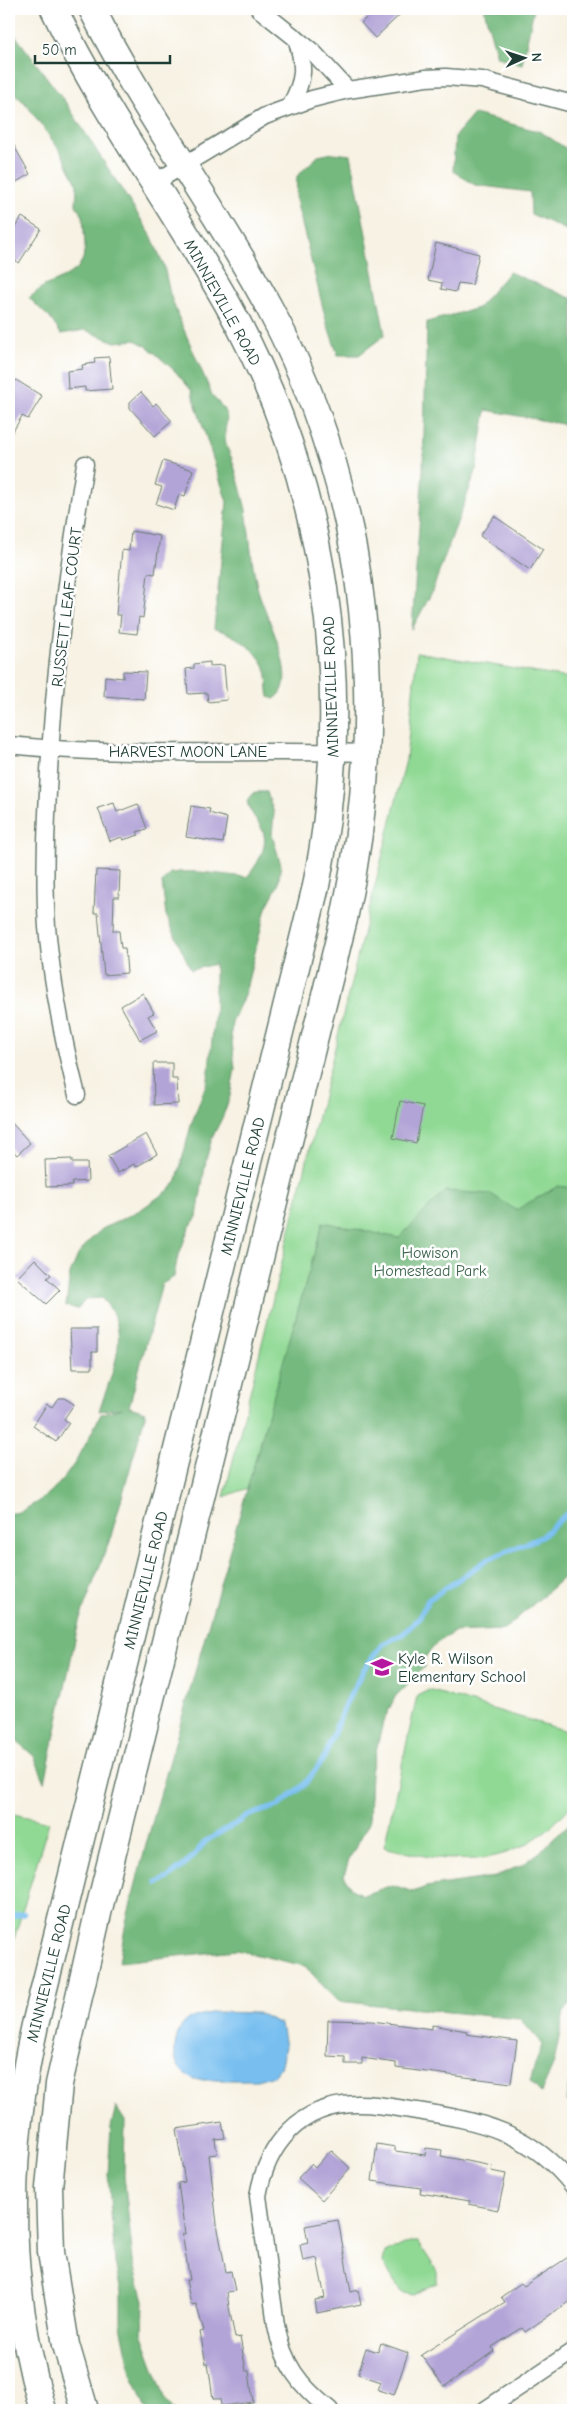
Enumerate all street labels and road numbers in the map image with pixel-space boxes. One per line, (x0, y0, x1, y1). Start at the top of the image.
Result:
street label: MINNIEVILLE ROAD (180, 236, 264, 369)
street label: RUSSETT LEAF COURT (48, 526, 86, 688)
street label: MINNIEVILLE ROAD (320, 616, 342, 758)
street label: HARVEST MOON LANE (109, 743, 268, 761)
street label: MINNIEVILLE ROAD (217, 1115, 269, 1257)
street label: MINNIEVILLE ROAD (120, 1509, 172, 1651)
street label: MINNIEVILLE ROAD (23, 1902, 75, 2044)

